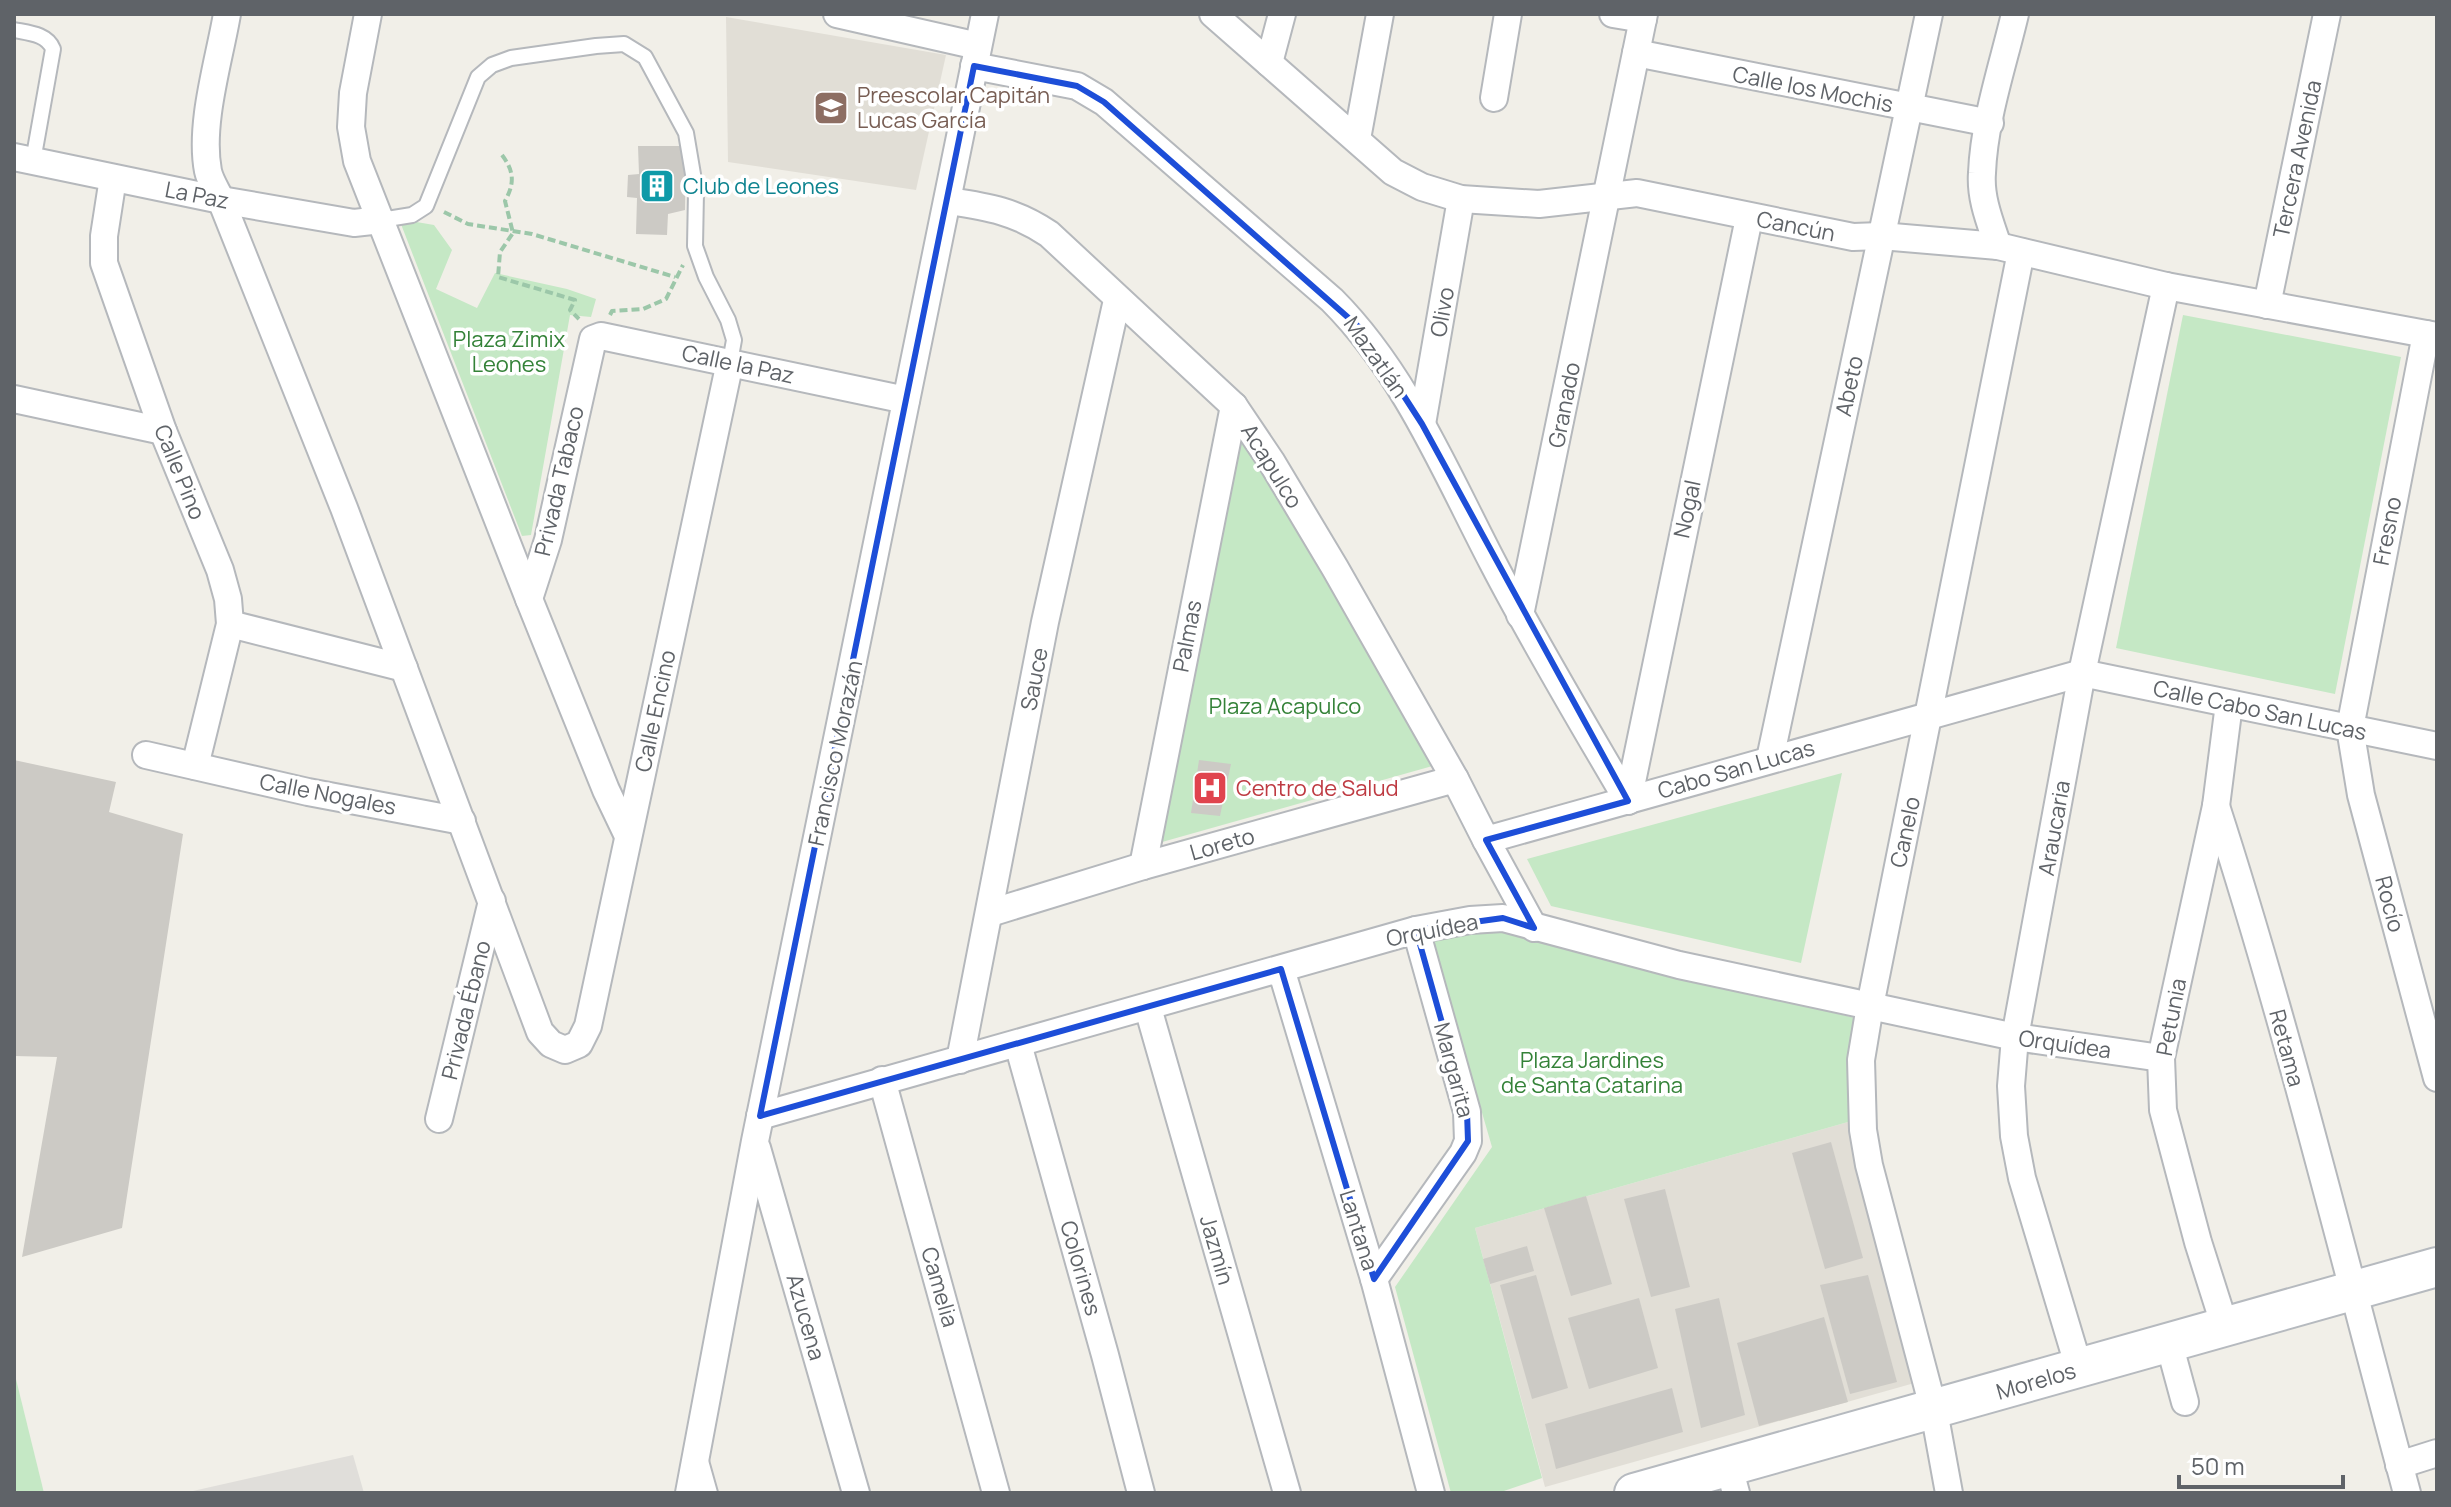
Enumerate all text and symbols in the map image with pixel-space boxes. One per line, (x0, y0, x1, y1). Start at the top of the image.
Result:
street label: Calle los Mochis (1730, 59, 1896, 119)
street label: Tercera Avenida (2266, 77, 2328, 241)
place label: Preescolar Capitán Lucas García (857, 80, 1050, 135)
school or university icon: Preescolar Capitán Lucas García (812, 89, 850, 127)
building icon: Club de Leones (638, 167, 676, 205)
place label: Club de Leones (683, 171, 839, 201)
street label: La Paz (162, 174, 232, 216)
street label: Cancún (1754, 204, 1838, 248)
street label: Olivo (1423, 285, 1461, 339)
street label: Mazatlán (1337, 310, 1415, 404)
park label: Plaza Zimix Leones (453, 324, 566, 379)
street label: Calle la Paz (679, 337, 797, 391)
street label: Abeto (1828, 353, 1870, 419)
street label: Granado (1541, 360, 1587, 450)
street label: Privada Tabaco (527, 403, 591, 559)
street label: Acapulco (1234, 418, 1310, 514)
street label: Calle Pino (147, 420, 213, 524)
street label: Nogal (1666, 477, 1708, 541)
street label: Fresno (2366, 494, 2408, 568)
street label: Palmas (1165, 598, 1209, 674)
street label: Sauce (1013, 645, 1055, 713)
street label: Calle Encino (627, 647, 683, 775)
street label: Francisco Morazán (801, 657, 869, 849)
street label: Calle Cabo San Lucas (2151, 673, 2369, 747)
park label: Plaza Acapulco (1209, 691, 1361, 721)
street label: Cabo San Lucas (1654, 732, 1818, 806)
street label: Calle Nogales (257, 766, 399, 822)
hospital icon: Centro de Salud (1191, 769, 1229, 807)
place label: Centro de Salud (1236, 773, 1399, 803)
street label: Araucaria (2031, 778, 2077, 878)
street label: Canelo (1883, 794, 1927, 870)
street label: Loreto (1186, 820, 1258, 868)
street label: Rocío (2368, 873, 2412, 935)
street label: Orquídea (1383, 906, 1481, 954)
street label: Privada Ébano (434, 937, 498, 1083)
street label: Petunia (2149, 976, 2193, 1058)
street label: Retama (2262, 1006, 2312, 1090)
street label: Margarita (1427, 1019, 1481, 1121)
street label: Orquídea (2017, 1023, 2113, 1065)
park label: Plaza Jardines de Santa Catarina (1501, 1045, 1683, 1100)
street label: Lantana (1333, 1186, 1385, 1274)
street label: Jazmín (1193, 1212, 1241, 1288)
street label: Colorines (1053, 1217, 1109, 1319)
street label: Camelia (914, 1243, 966, 1331)
street label: Azucena (779, 1270, 833, 1364)
street label: Morelos (1993, 1355, 2079, 1407)
scale bar (2179, 1439, 2343, 1489)
text: 50 m (2191, 1449, 2245, 1482)

